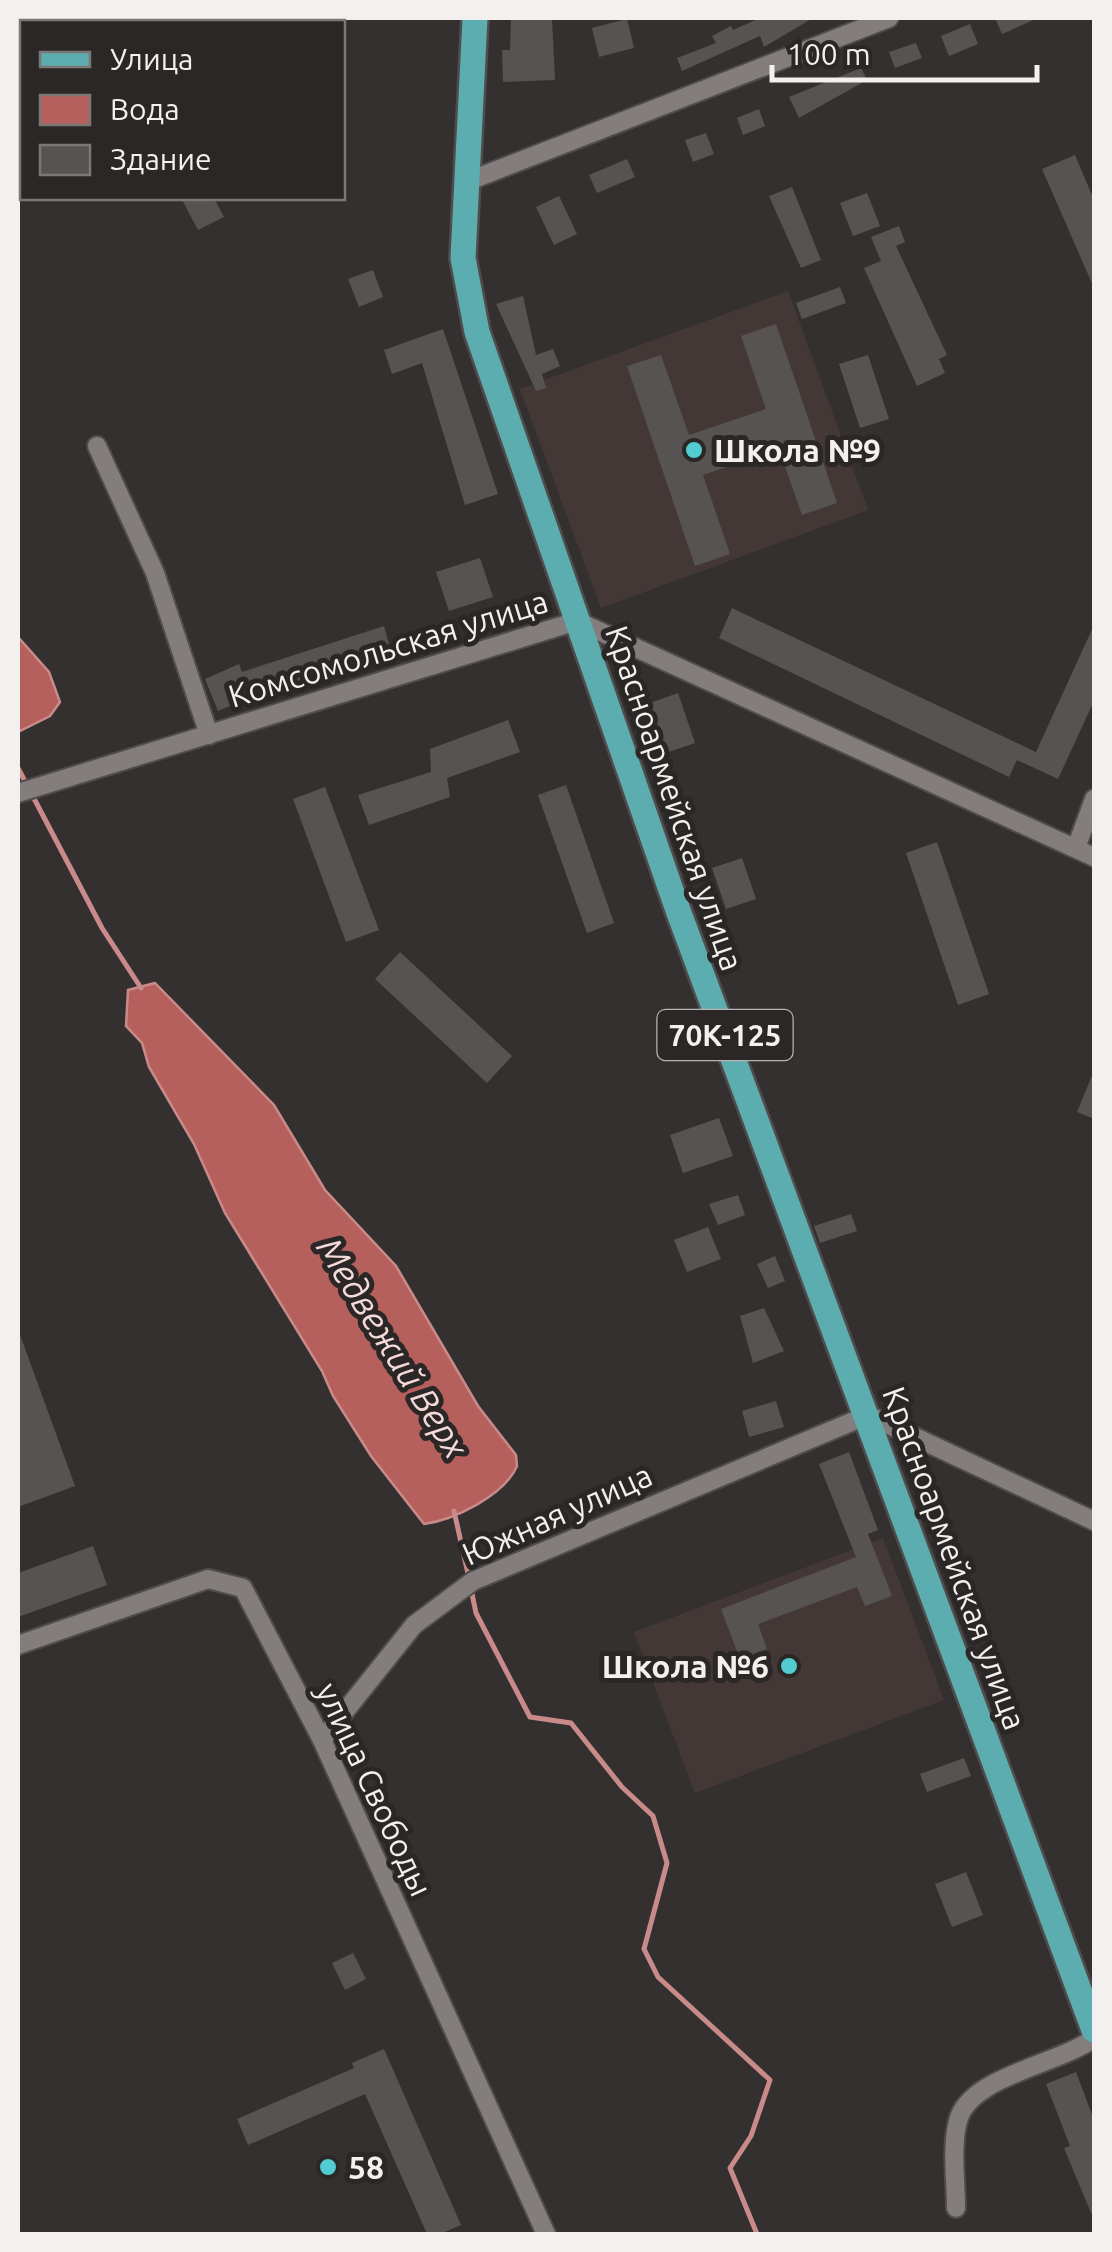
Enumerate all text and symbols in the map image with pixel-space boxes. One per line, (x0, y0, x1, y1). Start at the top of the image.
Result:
legend (20, 20, 345, 200)
scale bar (772, 20, 1037, 82)
text: 100 m (787, 37, 871, 71)
text: Улица (110, 42, 194, 76)
text: Вода (110, 92, 180, 126)
text: Здание (110, 142, 212, 176)
place label: Школа №9 (714, 432, 881, 468)
marker: Школа №9 (683, 439, 705, 461)
street label: Комсомольская улица (224, 582, 552, 714)
street label: Красноармейская улица (599, 621, 751, 975)
road number: 70К-125 (658, 1010, 792, 1060)
water label: Медвежий Верх (309, 1230, 478, 1466)
street label: Красноармейская улица (876, 1382, 1034, 1734)
street label: Южная улица (457, 1456, 657, 1572)
place label: Школа №6 (602, 1648, 769, 1684)
marker: Школа №6 (778, 1655, 800, 1677)
street label: улица Свободы (310, 1677, 440, 1901)
place label: 58 (348, 2149, 384, 2185)
marker: 58 (317, 2156, 339, 2178)

